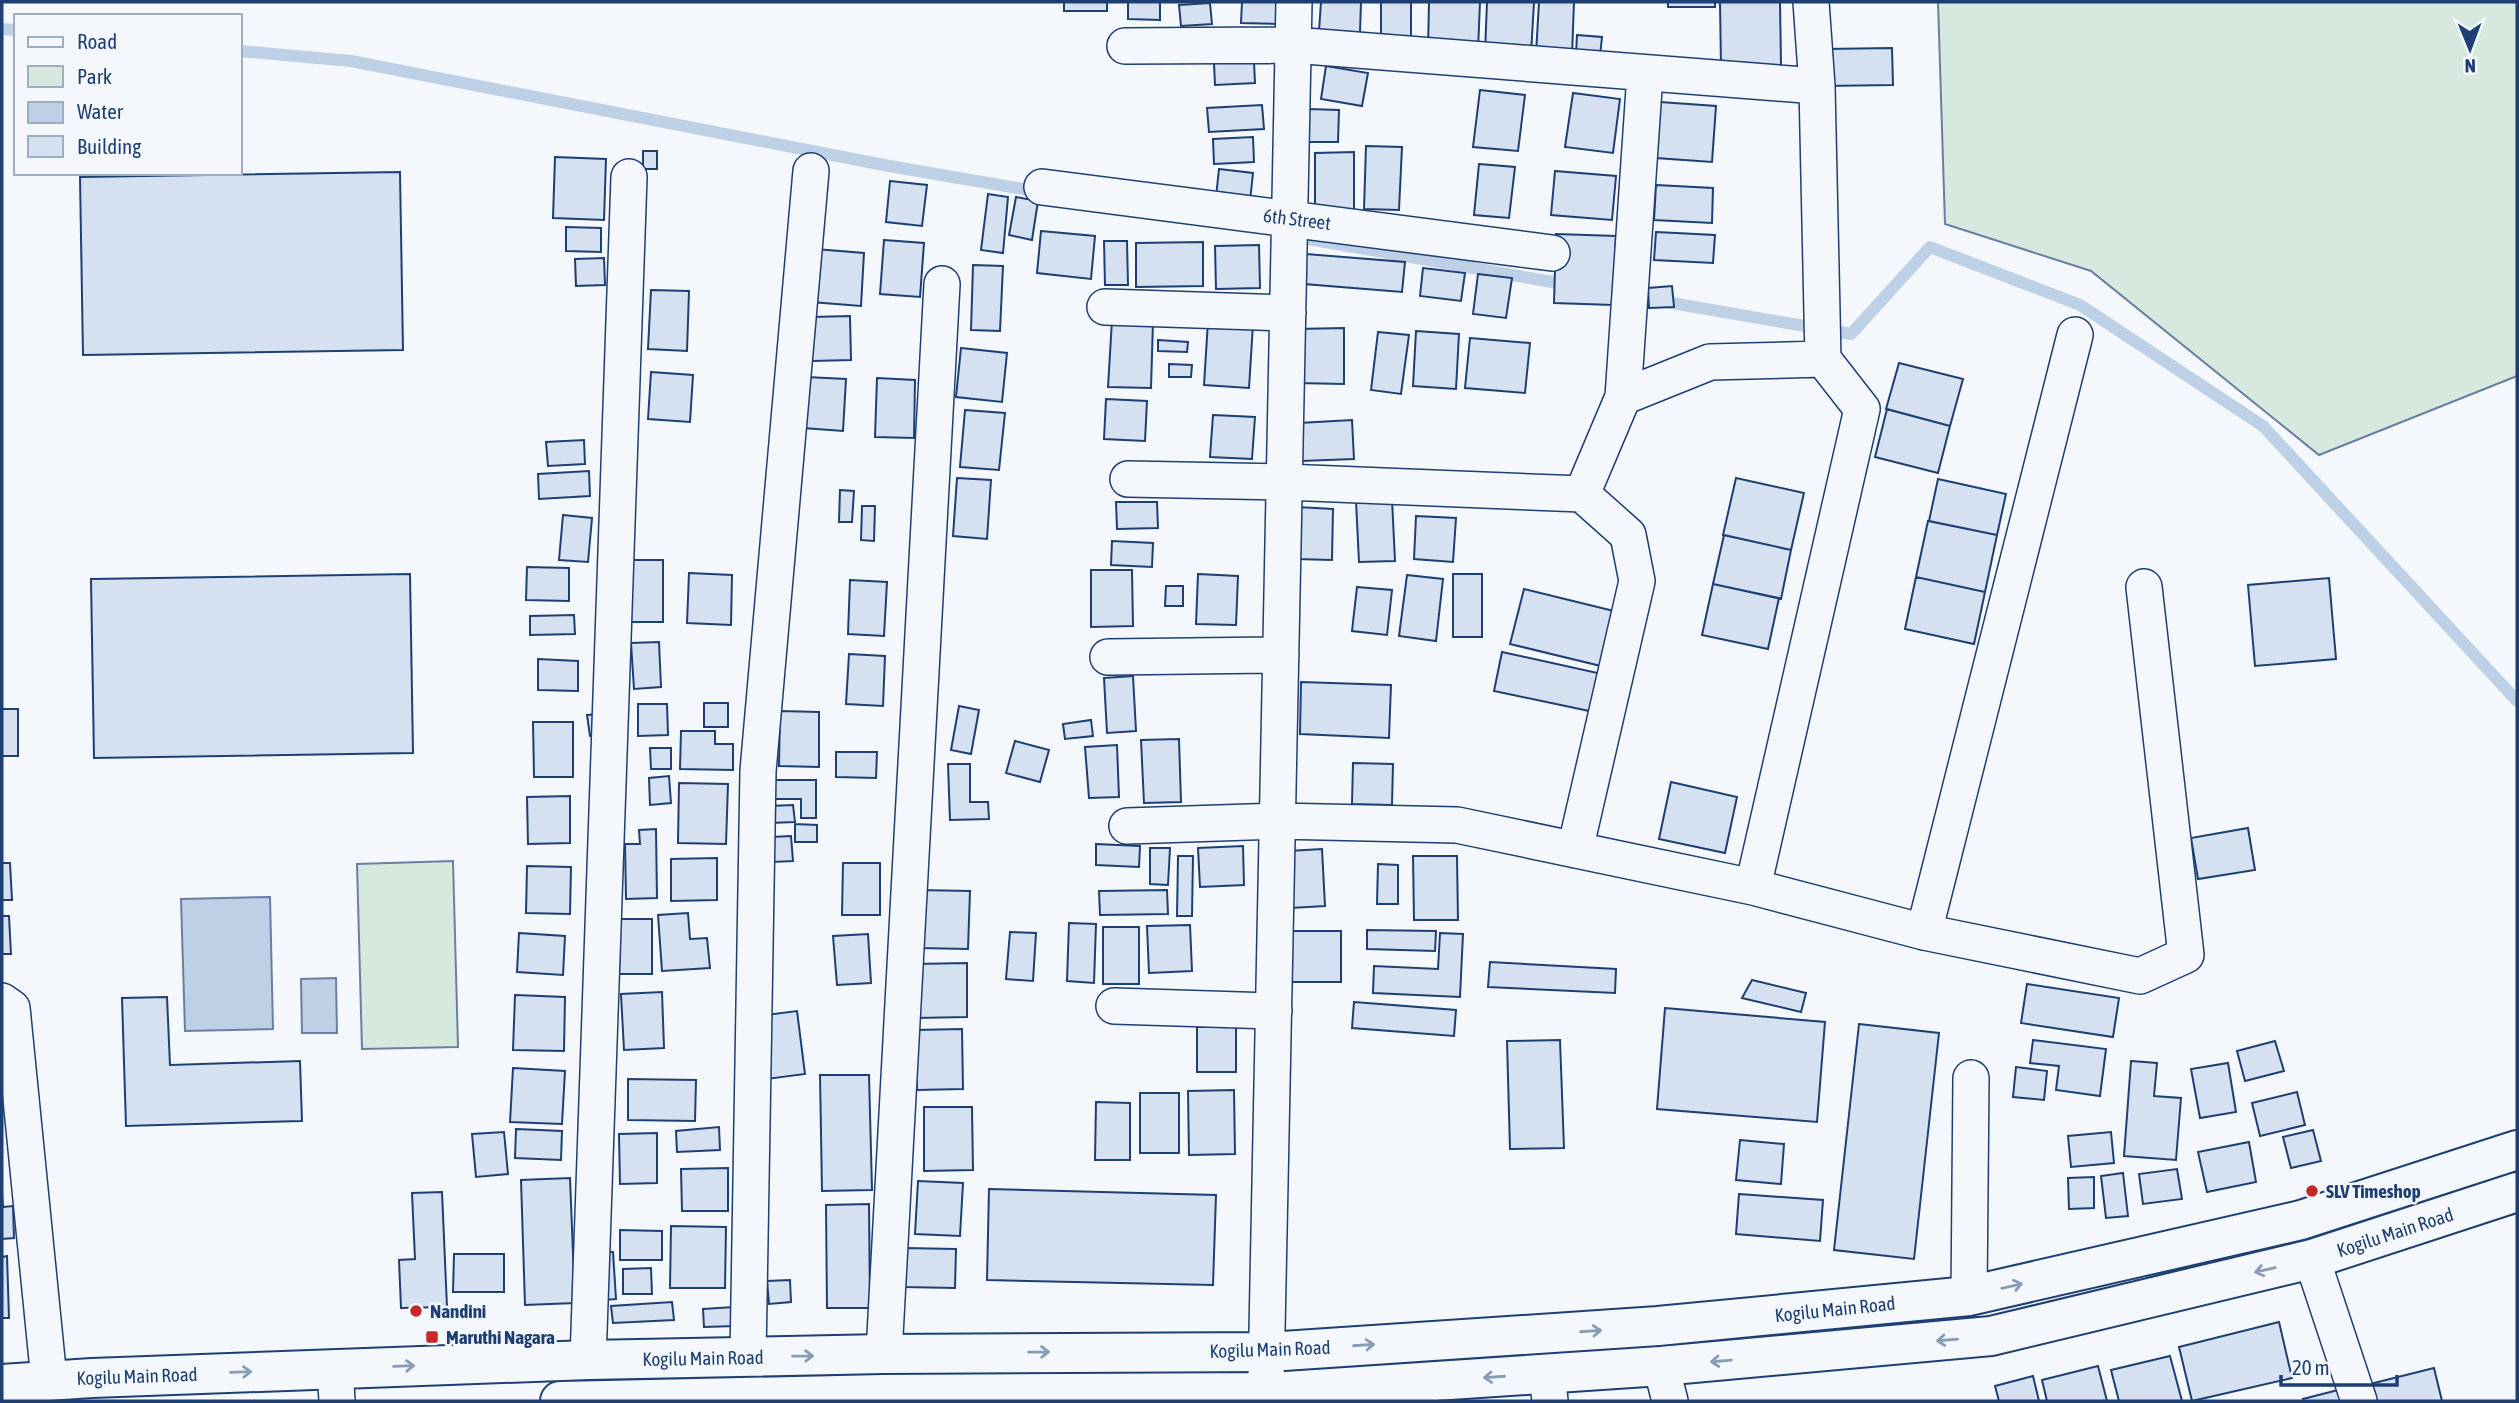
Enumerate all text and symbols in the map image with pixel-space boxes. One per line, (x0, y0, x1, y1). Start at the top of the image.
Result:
legend (14, 14, 242, 175)
north arrow (2435, 14, 2505, 84)
text: Road (77, 29, 117, 53)
text: N (2464, 55, 2476, 77)
text: Park (77, 64, 112, 88)
text: Water (77, 99, 124, 123)
text: Building (77, 134, 141, 158)
street label: 6th Street (1262, 204, 1332, 234)
place label: SLV Timeshop (2326, 1180, 2421, 1202)
marker: SLV Timeshop (2304, 1183, 2320, 1199)
street label: Kogilu Main Road (2334, 1203, 2456, 1261)
one-way arrow (2254, 1264, 2277, 1277)
one-way arrow (2000, 1279, 2023, 1292)
street label: Kogilu Main Road (1774, 1292, 1896, 1326)
place label: Nandini (430, 1300, 486, 1322)
marker: Nandini (408, 1303, 424, 1319)
one-way arrow (1579, 1324, 1602, 1337)
place label: Maruthi Nagara (446, 1326, 555, 1348)
marker: Maruthi Nagara (424, 1329, 440, 1345)
one-way arrow (1936, 1334, 1959, 1347)
street label: Kogilu Main Road (1209, 1336, 1331, 1362)
one-way arrow (1352, 1338, 1375, 1351)
scale bar (2281, 1344, 2396, 1388)
one-way arrow (1027, 1345, 1050, 1359)
street label: Kogilu Main Road (642, 1346, 764, 1370)
one-way arrow (791, 1349, 814, 1362)
one-way arrow (1710, 1355, 1733, 1368)
text: 20 m (2292, 1355, 2330, 1379)
one-way arrow (392, 1360, 415, 1373)
street label: Kogilu Main Road (76, 1363, 198, 1389)
one-way arrow (229, 1365, 252, 1378)
one-way arrow (1483, 1371, 1506, 1384)

